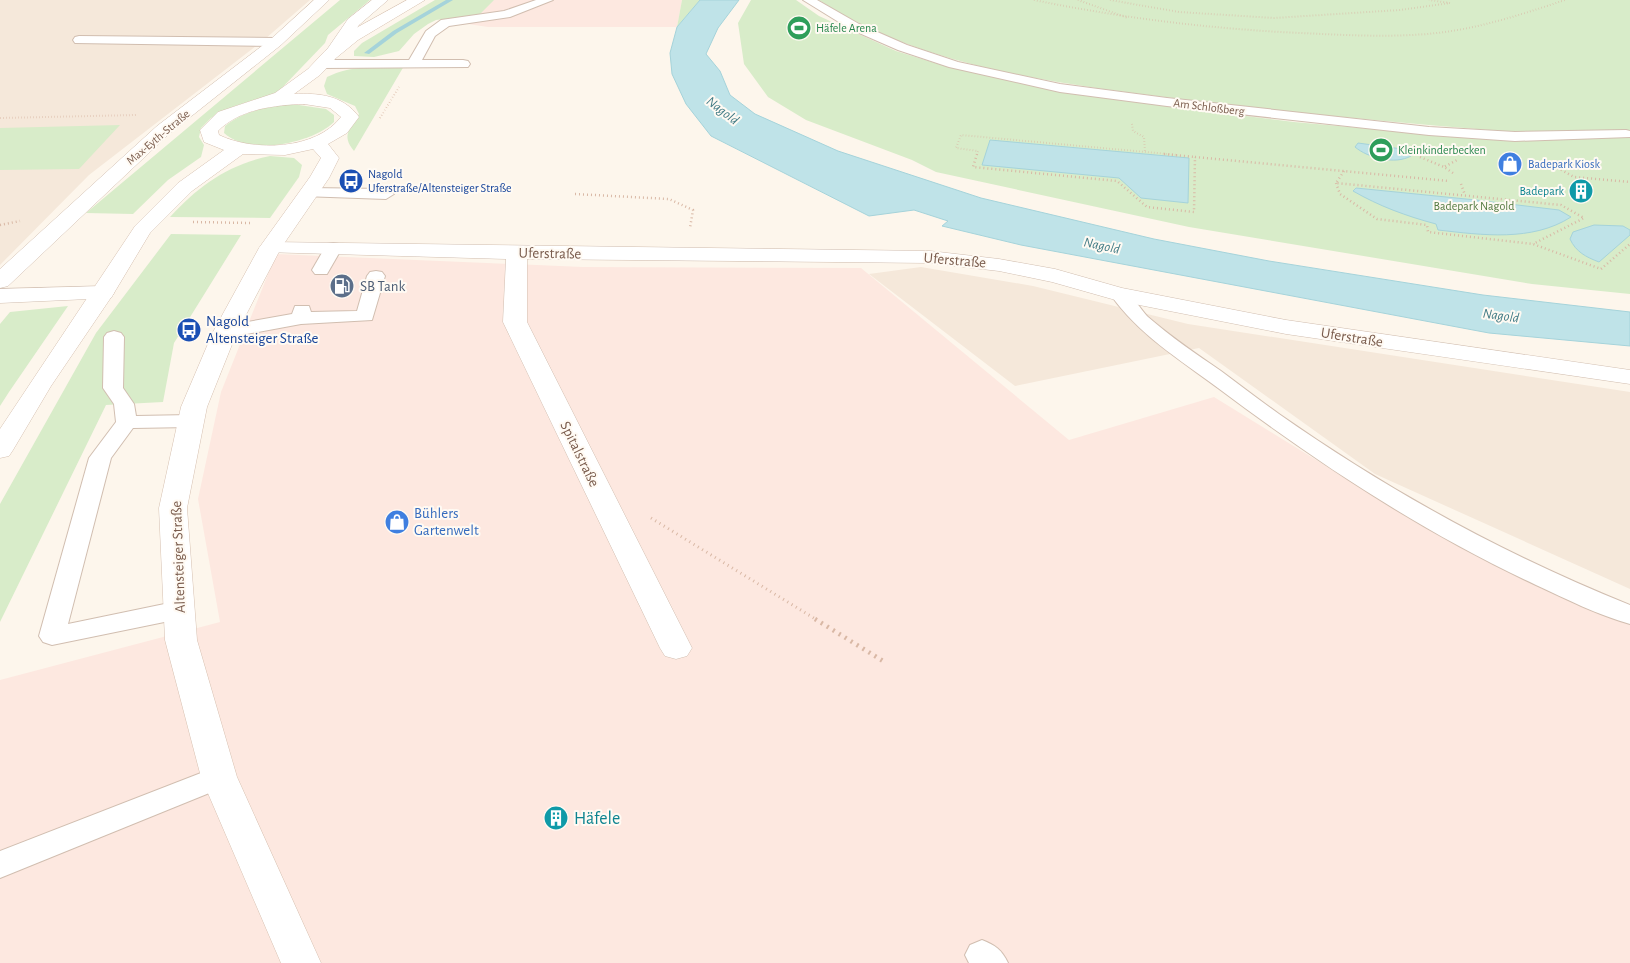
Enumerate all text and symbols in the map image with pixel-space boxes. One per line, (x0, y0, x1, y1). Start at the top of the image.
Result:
sports icon: Häfele Arena (786, 15, 812, 41)
place label: Häfele Arena (816, 22, 877, 34)
water label: Nagold (704, 94, 741, 128)
street label: Am Schloßberg (1173, 97, 1245, 117)
street label: Max-Eyth-Straße (124, 107, 193, 168)
sports icon: Kleinkinderbecken (1368, 137, 1394, 163)
place label: Kleinkinderbecken (1398, 144, 1486, 156)
shop icon: Badepark Kiosk (1497, 151, 1523, 177)
place label: Badepark Kiosk (1528, 158, 1600, 170)
bus stop icon: Nagold Uferstraße/Altensteiger Straße (338, 168, 364, 194)
place label: Nagold Uferstraße/Altensteiger Straße (368, 168, 512, 194)
building icon: Badepark (1568, 178, 1594, 204)
place label: Badepark (1519, 185, 1565, 197)
park label: Badepark Nagold (1433, 200, 1515, 212)
water label: Nagold (1082, 235, 1121, 257)
street label: Uferstraße (519, 245, 582, 262)
street label: Uferstraße (923, 250, 987, 271)
fuel station icon: SB Tank (329, 273, 355, 299)
place label: SB Tank (360, 279, 405, 294)
water label: Nagold (1482, 307, 1520, 325)
place label: Nagold Altensteiger Straße (206, 314, 319, 346)
bus stop icon: Nagold Altensteiger Straße (176, 317, 202, 343)
street label: Uferstraße (1320, 325, 1384, 350)
street label: Spitalstraße (557, 419, 602, 489)
street label: Altensteiger Straße (169, 500, 188, 613)
place label: Bühlers Gartenwelt (414, 506, 479, 538)
shop icon: Bühlers Gartenwelt (384, 509, 410, 535)
building icon: Häfele (543, 805, 569, 831)
place label: Häfele (574, 810, 620, 828)

